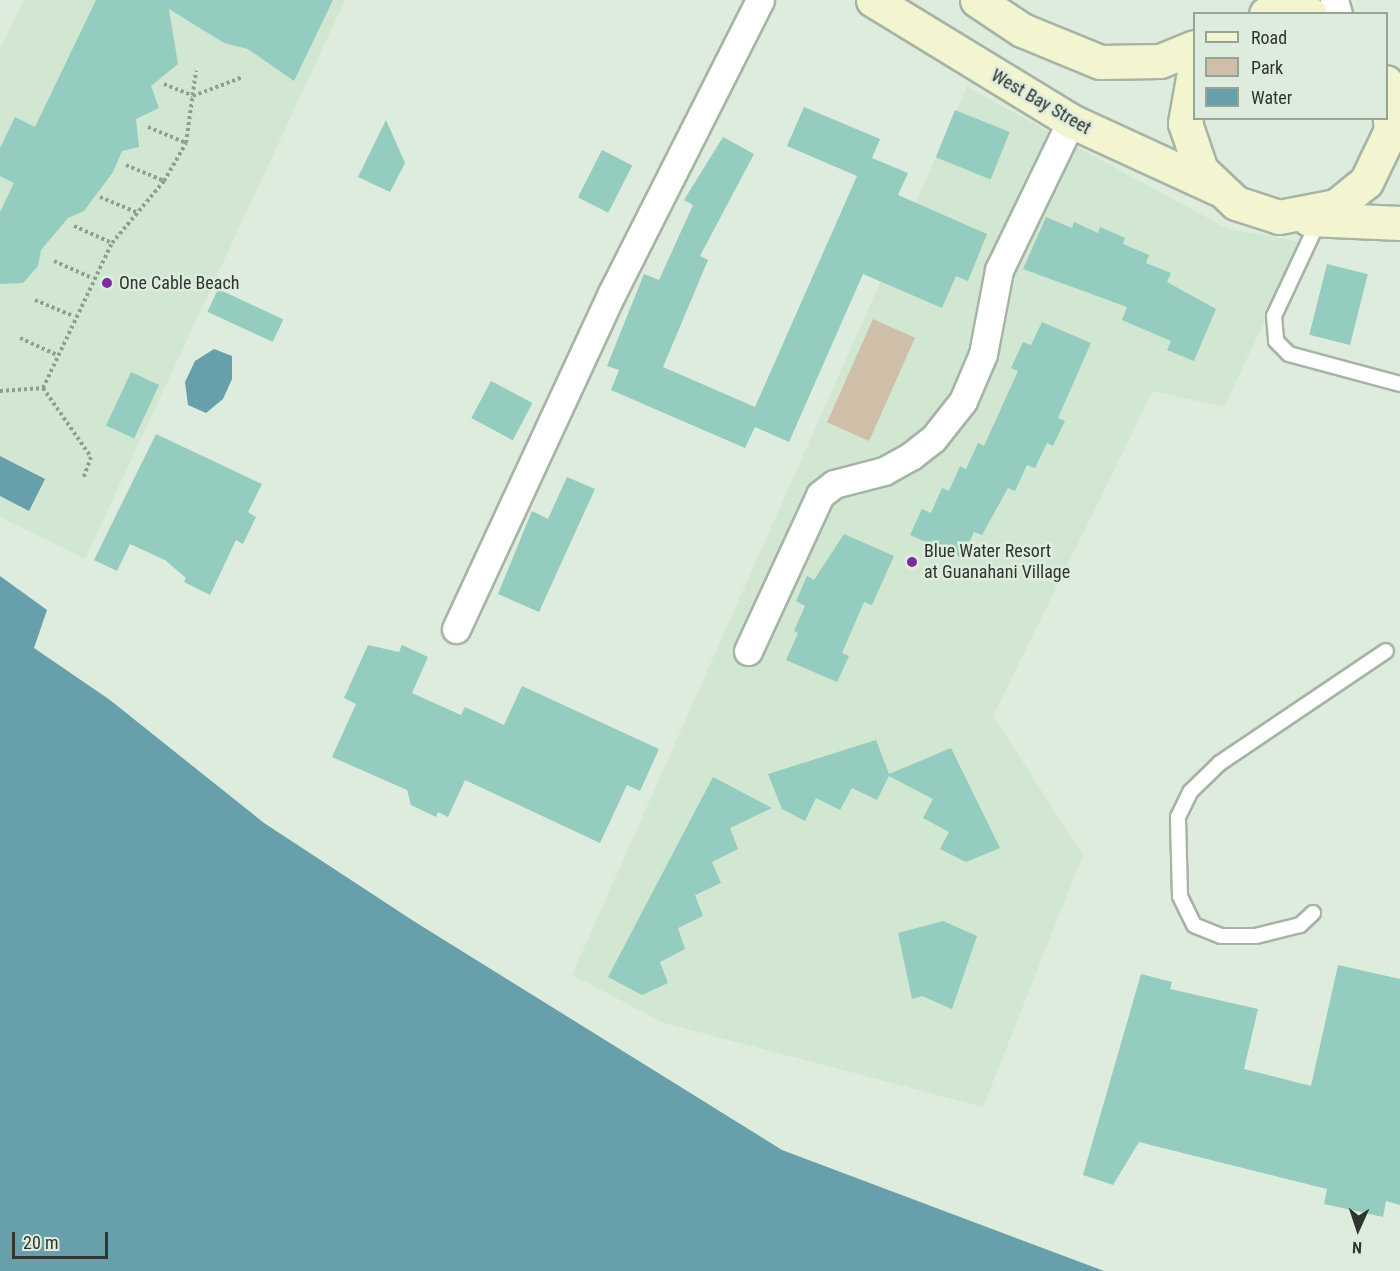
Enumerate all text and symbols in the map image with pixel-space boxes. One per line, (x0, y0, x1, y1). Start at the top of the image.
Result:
legend (1193, 12, 1388, 120)
text: Road (1251, 27, 1287, 48)
text: Park (1251, 57, 1283, 78)
street label: West Bay Street (987, 65, 1095, 139)
text: Water (1251, 87, 1292, 108)
place label: One Cable Beach (119, 272, 239, 294)
marker: One Cable Beach (100, 276, 114, 290)
place label: Blue Water Resort at Guanahani Village (924, 541, 1070, 584)
marker: Blue Water Resort at Guanahani Village (905, 555, 919, 569)
north arrow (1328, 1199, 1388, 1259)
scale bar (15, 1220, 111, 1258)
text: 20 m (23, 1232, 58, 1253)
text: N (1352, 1238, 1362, 1257)

